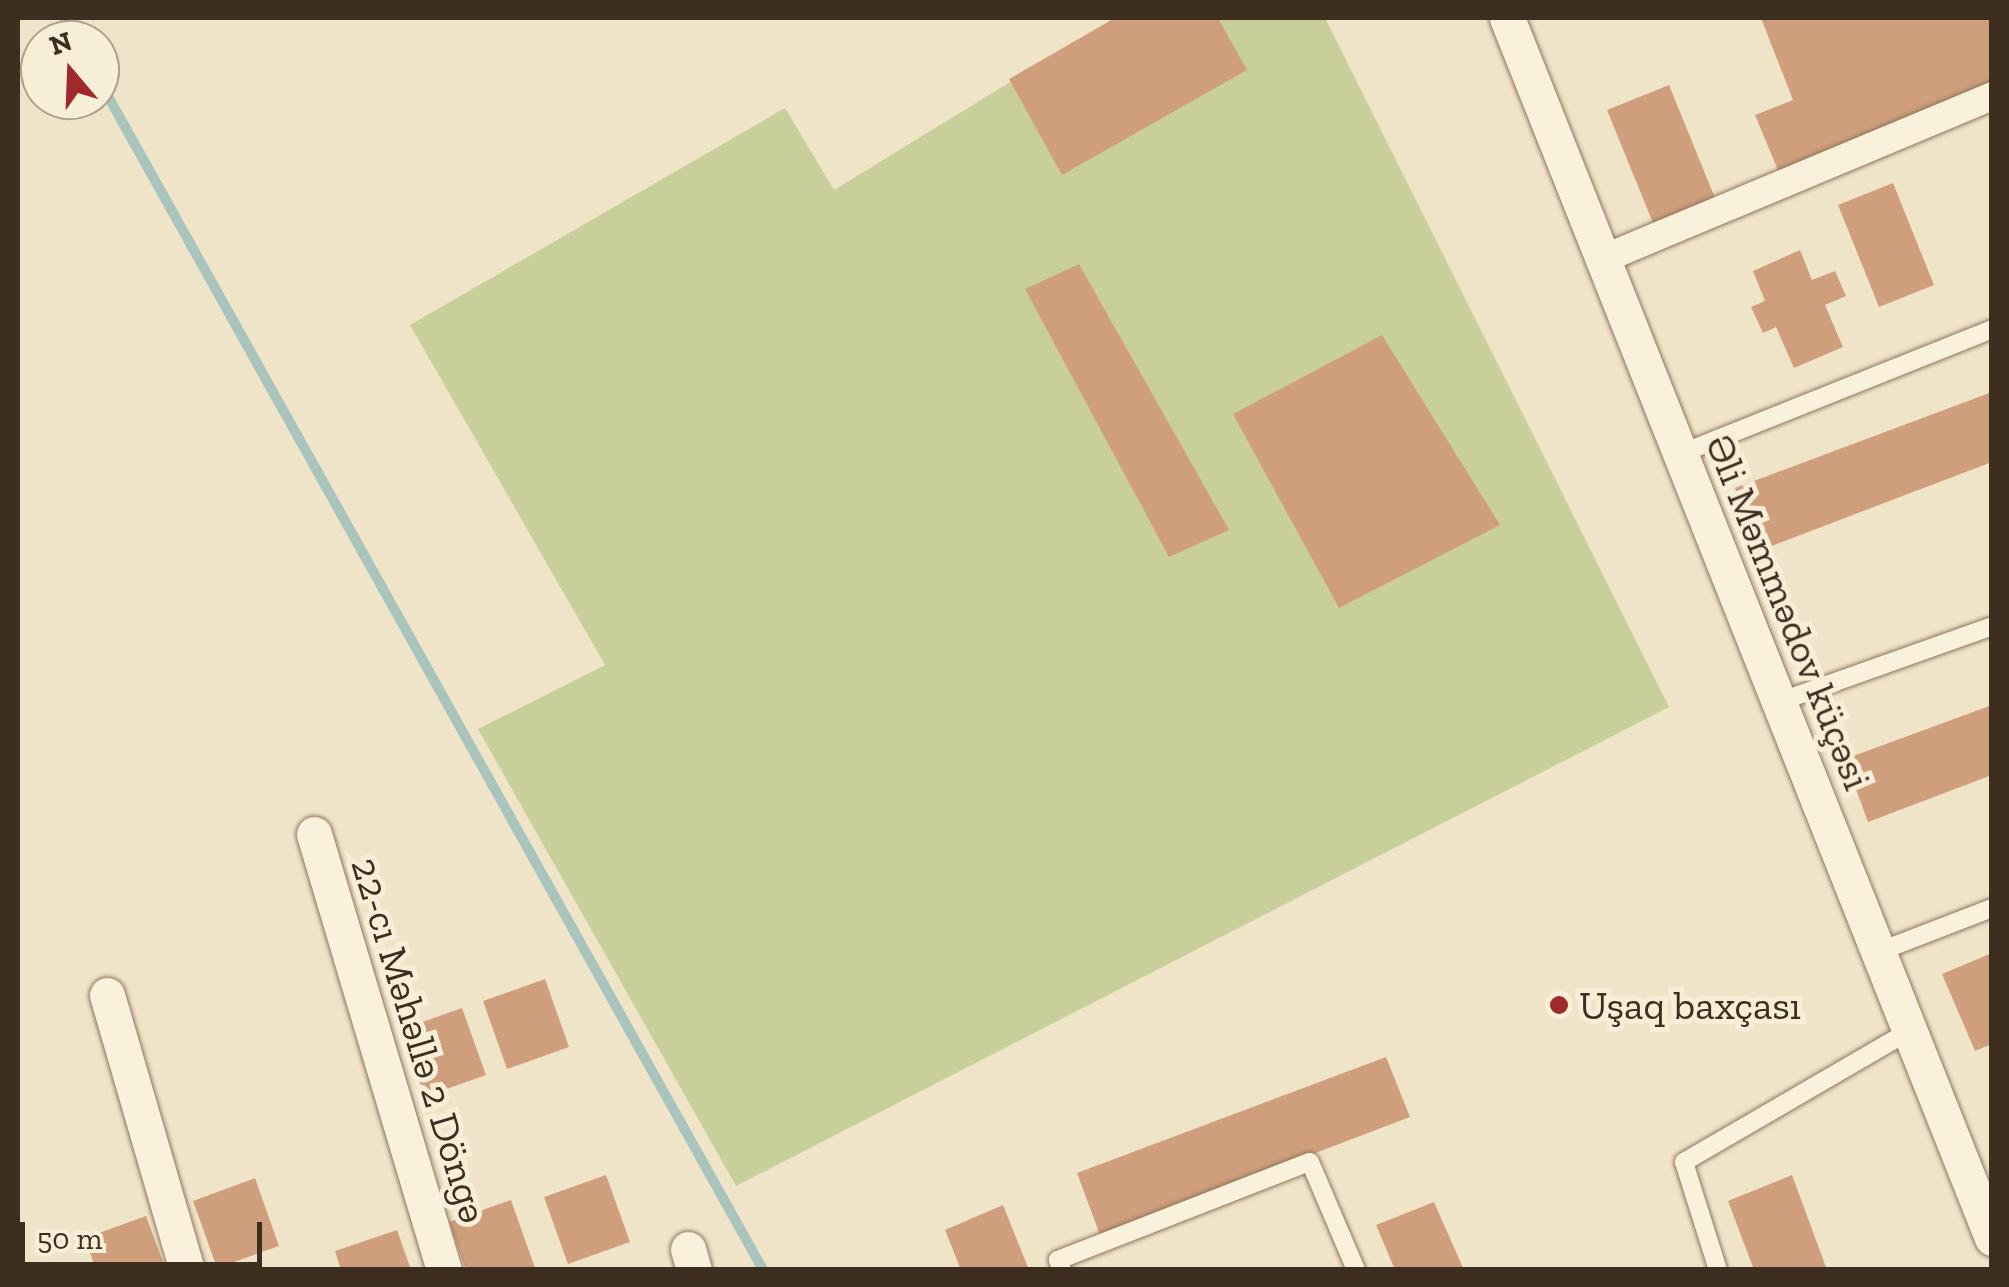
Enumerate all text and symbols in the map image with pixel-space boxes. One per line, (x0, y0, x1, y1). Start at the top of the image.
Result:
north arrow (20, 20, 120, 120)
text: N (45, 24, 76, 62)
street label: Əli Məmmədov küçəsi (1696, 427, 1882, 797)
street label: 22-cı Məhəllə 2 Döngə (342, 851, 498, 1229)
place label: Uşaq baxçası (1579, 981, 1801, 1029)
marker: Uşaq baxçası (1548, 994, 1570, 1016)
scale bar (25, 1202, 268, 1264)
text: 50 m (37, 1221, 102, 1257)

